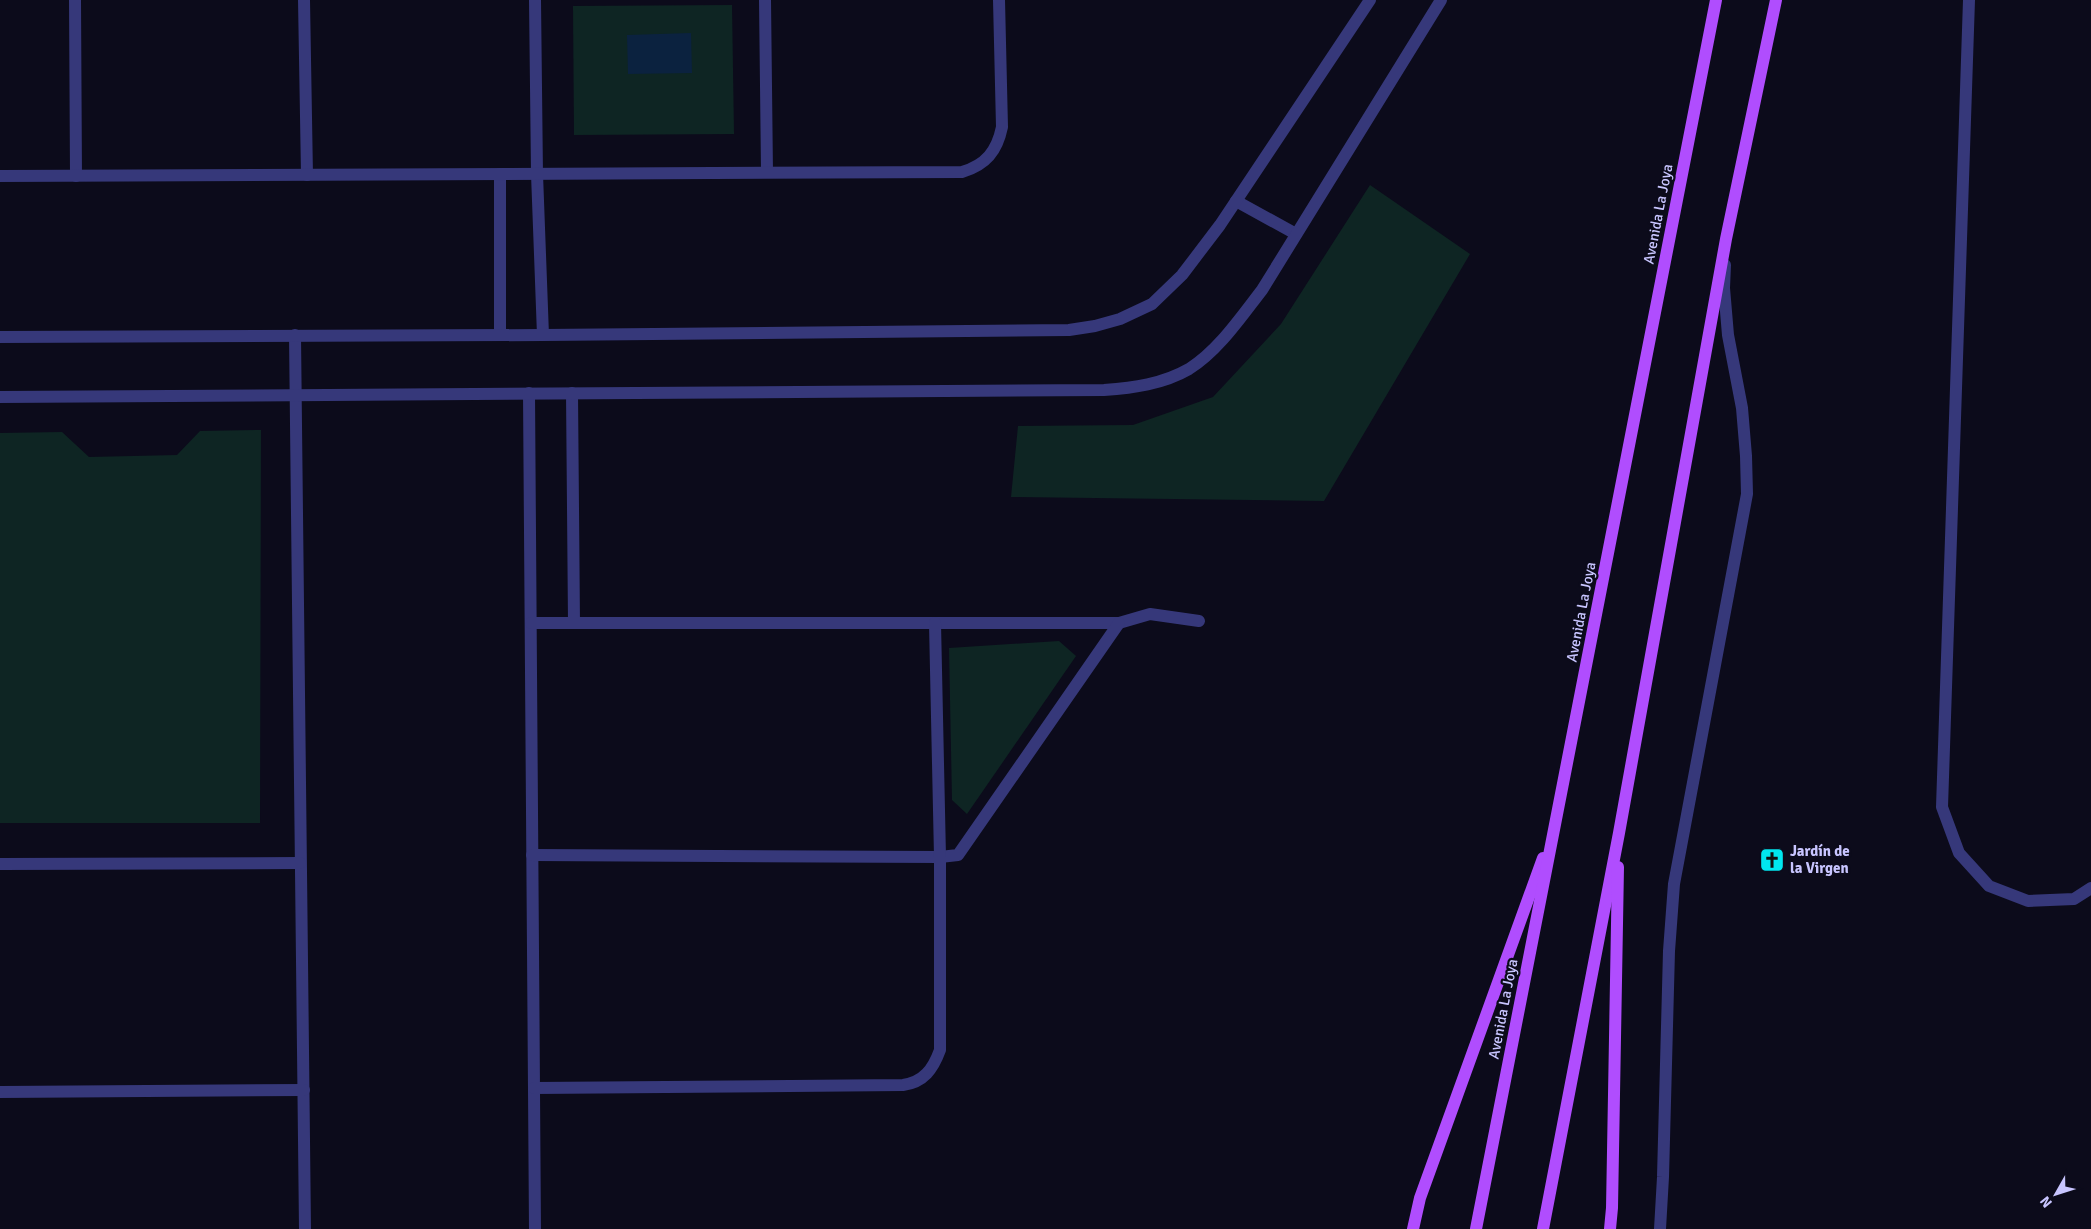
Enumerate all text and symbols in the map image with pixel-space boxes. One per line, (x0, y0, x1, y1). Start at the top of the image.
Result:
street label: Avenida La Joya (1639, 162, 1677, 266)
street label: Avenida La Joya (1562, 560, 1600, 664)
place label: Jardín de la Virgen (1790, 842, 1850, 877)
church icon: Jardín de la Virgen (1759, 847, 1785, 873)
street label: Avenida La Joya (1484, 957, 1522, 1061)
north arrow (2031, 1169, 2081, 1219)
text: N (2037, 1193, 2056, 1211)

